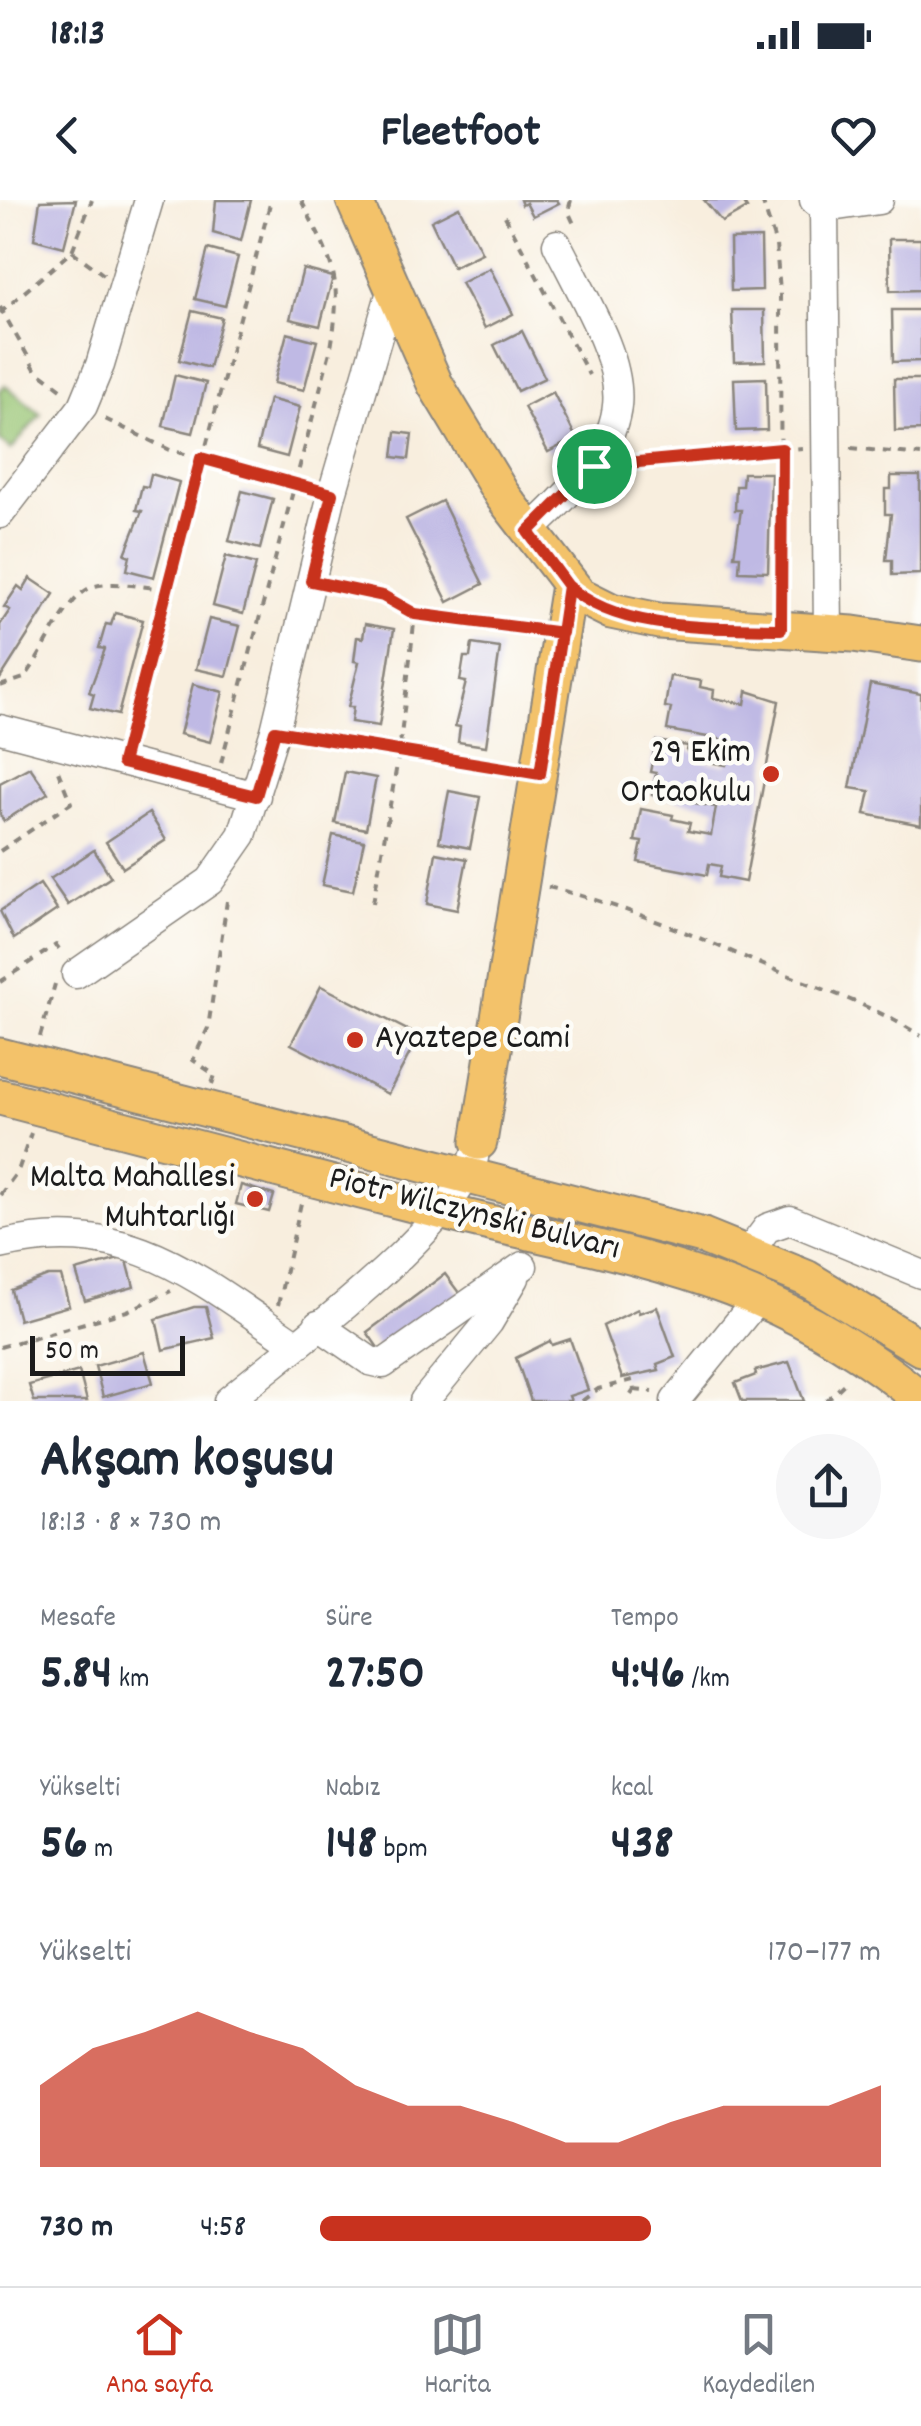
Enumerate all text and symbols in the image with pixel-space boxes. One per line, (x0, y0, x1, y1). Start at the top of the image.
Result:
text: 18:13 (50, 8, 105, 63)
text: Fleetfoot (381, 103, 540, 167)
icon: back (40, 108, 95, 163)
icon: heart (826, 108, 881, 163)
pin (552, 424, 637, 509)
icon: arrive (567, 439, 622, 494)
place label: 29 Ekim Ortaokulu (620, 729, 751, 819)
marker: 29 Ekim Ortaokulu (760, 763, 782, 785)
place label: Ayaztepe Cami (375, 1015, 570, 1065)
marker: Ayaztepe Cami (344, 1029, 366, 1051)
place label: Malta Mahallesi Muhtarlığı (30, 1154, 235, 1244)
street label: Piotr Wilczynski Bulvarı (323, 1155, 625, 1275)
marker: Malta Mahallesi Muhtarlığı (244, 1188, 266, 1210)
scale bar (30, 1331, 185, 1376)
text: 50 m (45, 1333, 99, 1373)
text: Akşam koşusu (40, 1424, 334, 1503)
button: share (776, 1434, 881, 1539)
text: 18:13 · 8 × 730 m (40, 1501, 222, 1547)
text: Mesafe (40, 1600, 116, 1640)
text: Süre (325, 1600, 372, 1640)
text: Tempo (611, 1600, 679, 1640)
text: 5.84 (40, 1640, 112, 1712)
text: 27:50 (325, 1640, 425, 1712)
text: 4:46 (611, 1640, 685, 1712)
text: km (112, 1661, 149, 1701)
text: /km (685, 1661, 730, 1701)
text: Yükselti (40, 1770, 120, 1810)
text: Nabız (325, 1770, 380, 1810)
text: kcal (611, 1770, 653, 1810)
text: 56 (40, 1810, 88, 1882)
text: 148 (325, 1810, 377, 1882)
text: 438 (611, 1810, 674, 1882)
text: m (88, 1831, 113, 1871)
text: bpm (377, 1831, 428, 1871)
text: Yükselti (40, 1931, 131, 1977)
text: 170–177 m (768, 1931, 881, 1977)
text: 730 m (40, 2206, 113, 2252)
text: 4:58 (200, 2206, 246, 2252)
tab: Ana sayfa (106, 2307, 213, 2407)
tab: Harita (424, 2307, 491, 2407)
tab: Kaydedilen (702, 2307, 815, 2407)

